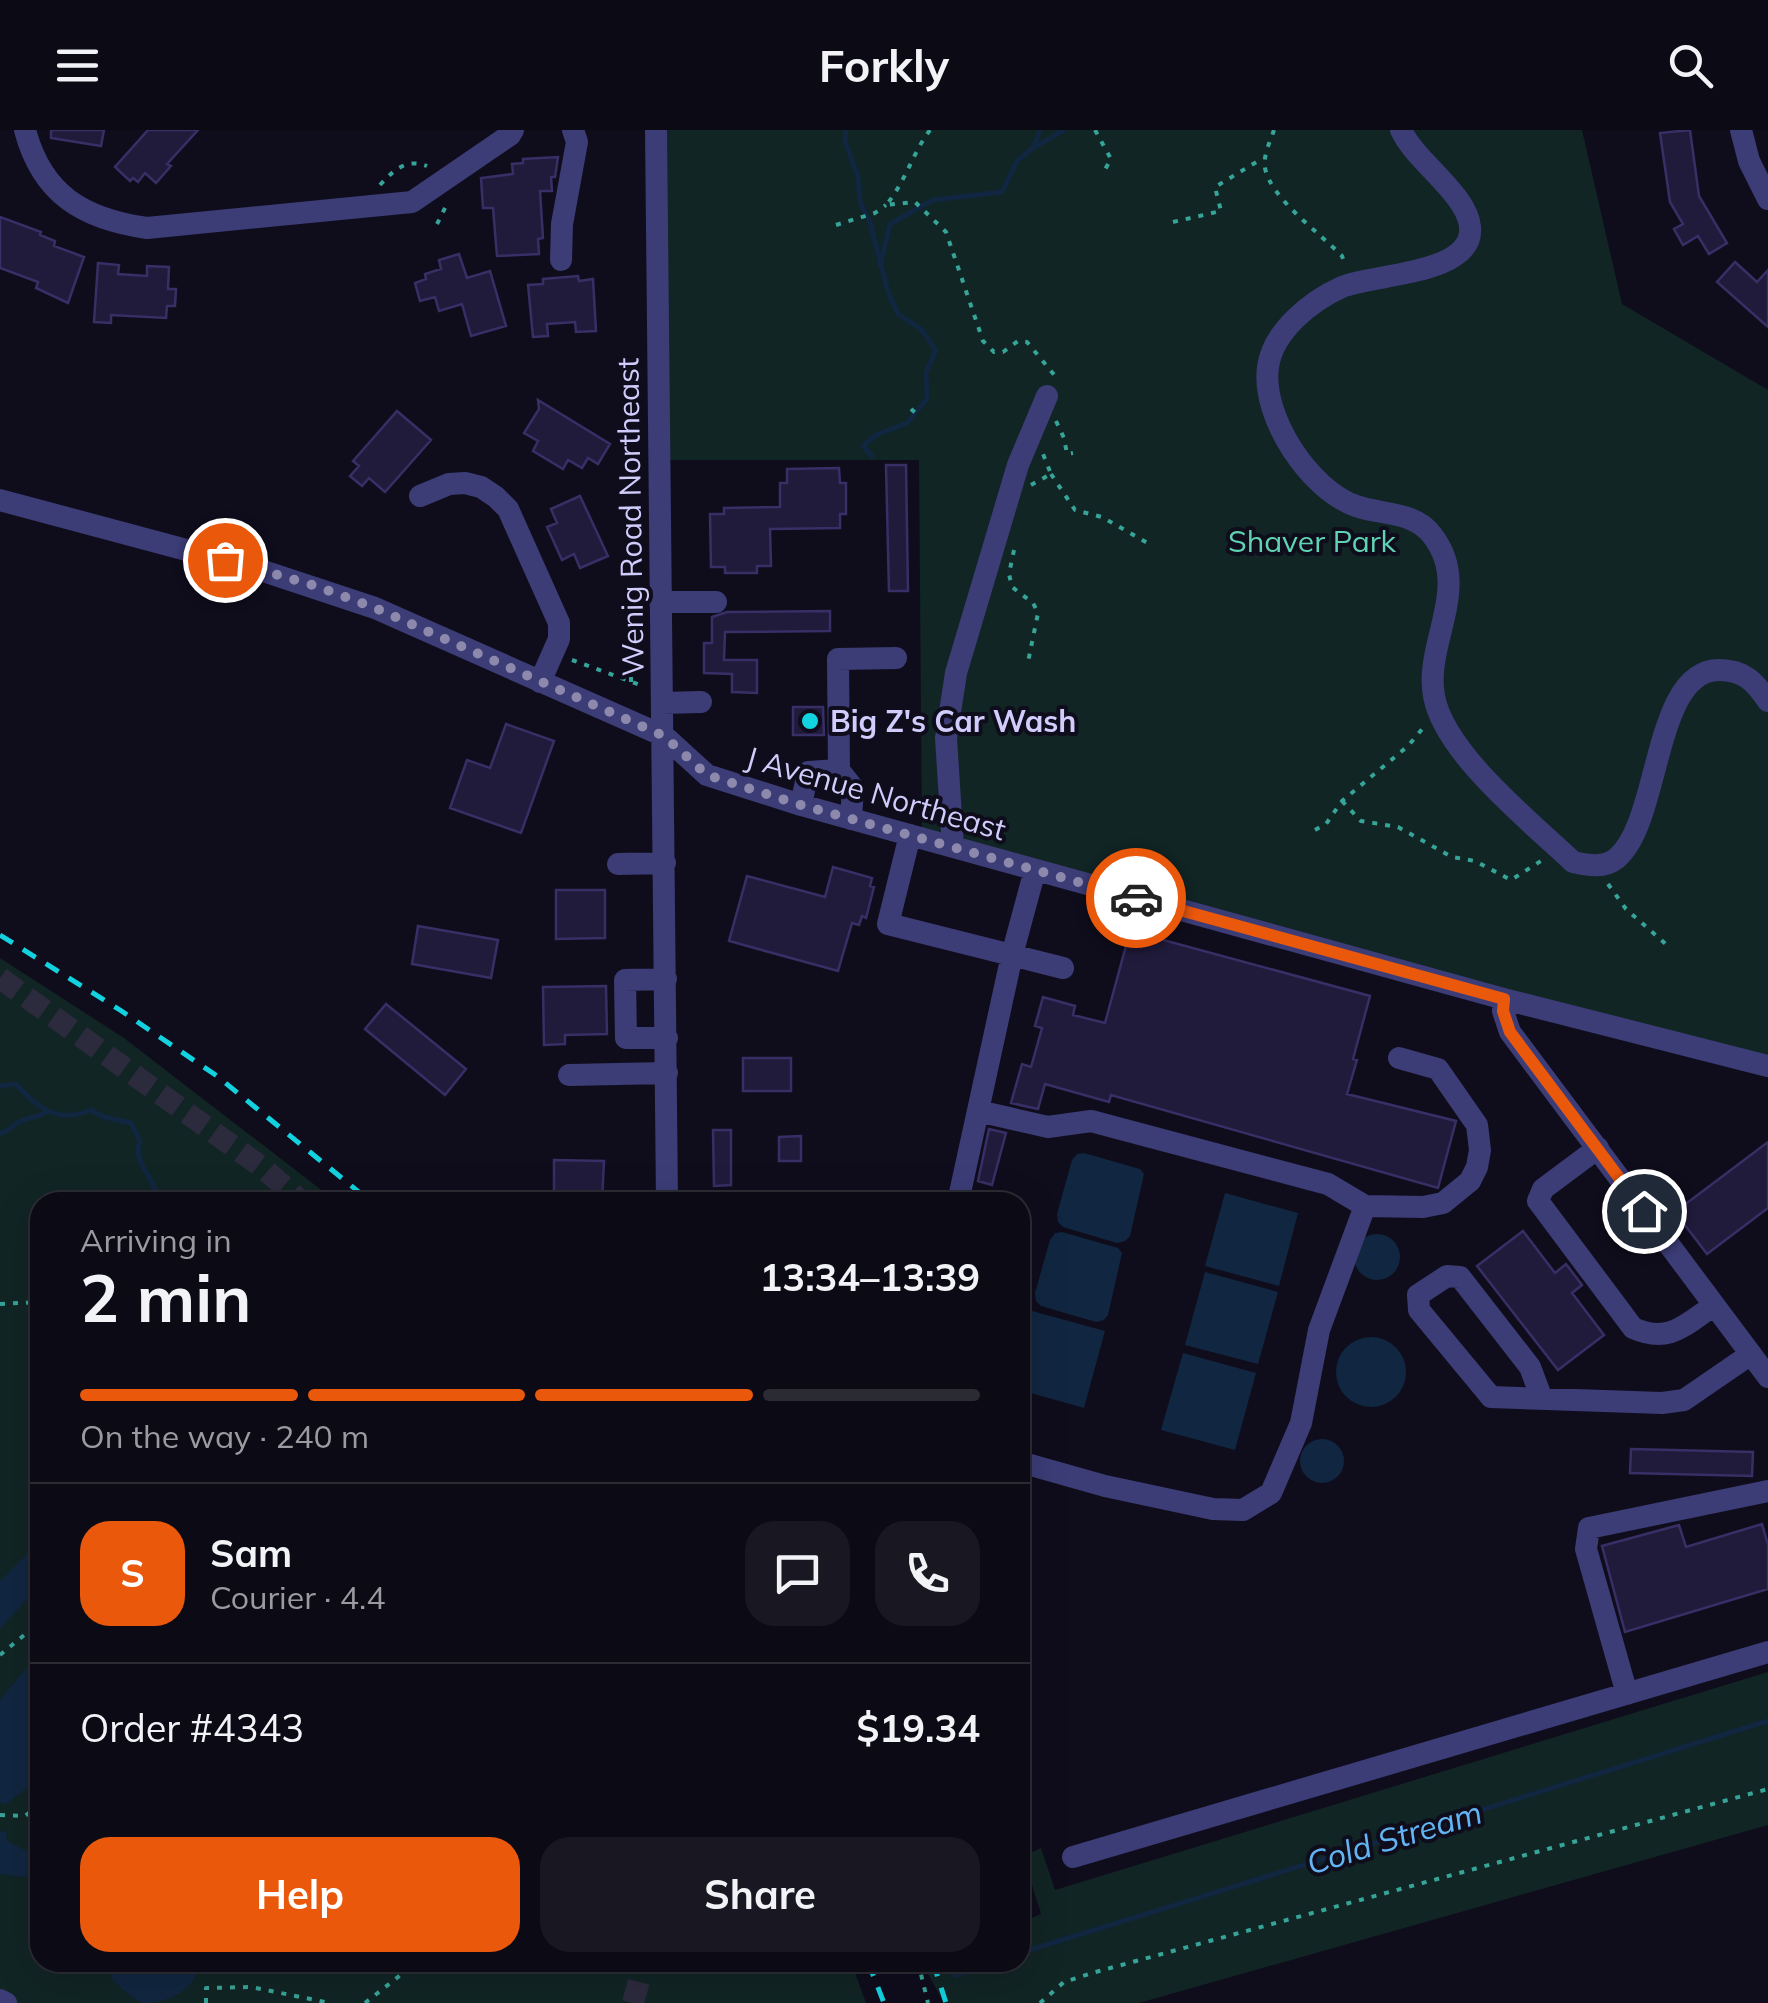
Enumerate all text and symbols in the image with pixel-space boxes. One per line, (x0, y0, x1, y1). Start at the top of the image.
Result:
text: Forkly (819, 37, 949, 93)
icon: menu (50, 38, 105, 93)
icon: search (1663, 38, 1718, 93)
street label: Wenig Road Northeast (608, 357, 652, 677)
pin (183, 518, 268, 603)
park label: Shaver Park (1228, 522, 1397, 560)
icon: bag (198, 533, 253, 588)
place label: Big Z's Car Wash (830, 702, 1076, 740)
marker: Big Z's Car Wash (799, 710, 821, 732)
street label: J Avenue Northeast (742, 738, 1010, 848)
courier (1086, 848, 1186, 948)
icon: car (1109, 871, 1164, 926)
pin (1602, 1169, 1687, 1254)
icon: home (1617, 1184, 1672, 1239)
text: Arriving in (80, 1220, 232, 1260)
text: 13:34–13:39 (760, 1253, 980, 1301)
text: 2 min (80, 1257, 251, 1338)
text: On the way · 240 m (80, 1416, 369, 1456)
button: chat (745, 1521, 850, 1626)
button: phone (875, 1521, 980, 1626)
text: Sam (210, 1529, 292, 1577)
text: S (120, 1549, 145, 1597)
text: Courier · 4.4 (210, 1577, 386, 1617)
text: Order #4343 (80, 1704, 304, 1752)
text: $19.34 (857, 1704, 980, 1752)
water label: Cold Stream (1301, 1791, 1487, 1883)
button: Help (80, 1837, 520, 1952)
button: Share (540, 1837, 980, 1952)

